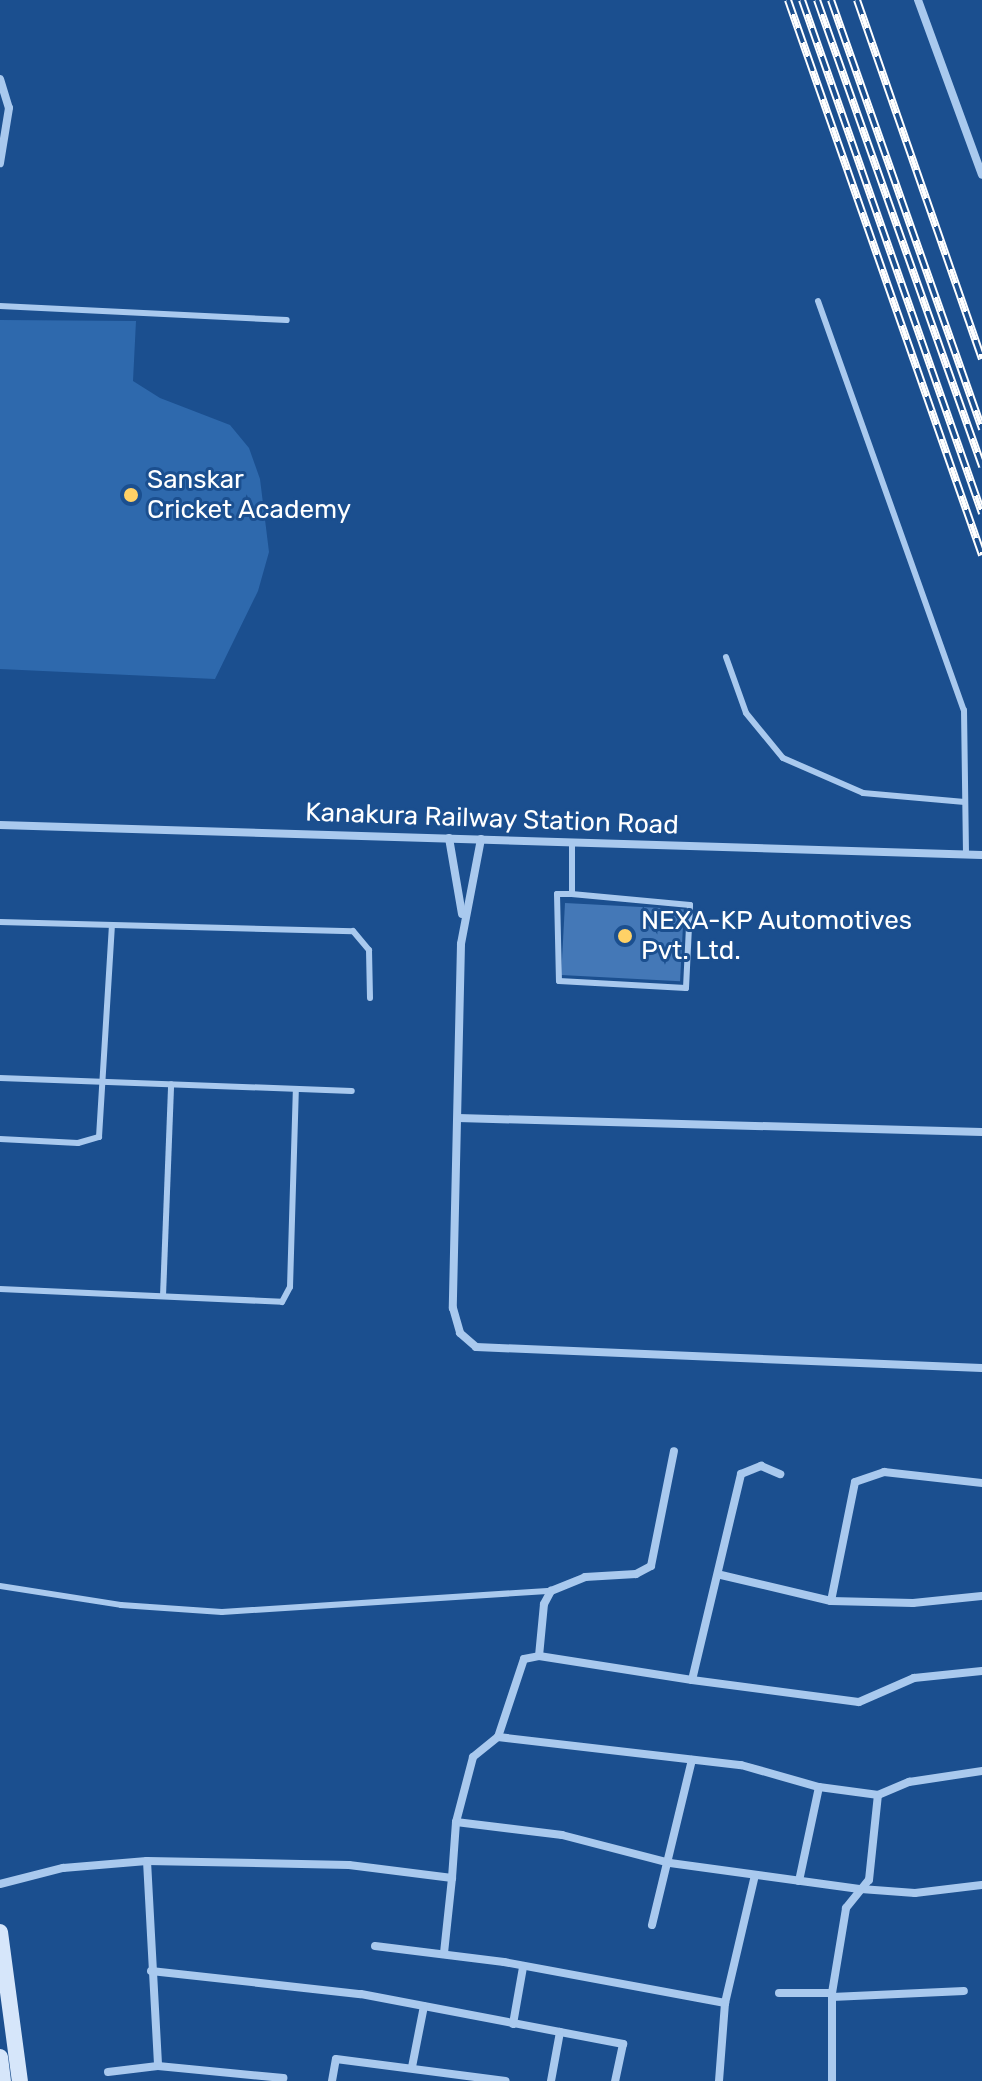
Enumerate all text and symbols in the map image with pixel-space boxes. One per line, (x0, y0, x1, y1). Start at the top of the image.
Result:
place label: Sanskar Cricket Academy (147, 464, 352, 526)
marker: Sanskar Cricket Academy (122, 486, 140, 504)
street label: Kanakura Railway Station Road (304, 797, 680, 841)
place label: NEXA-KP Automotives Pvt. Ltd. (641, 905, 913, 966)
marker: NEXA-KP Automotives Pvt. Ltd. (616, 927, 634, 945)

